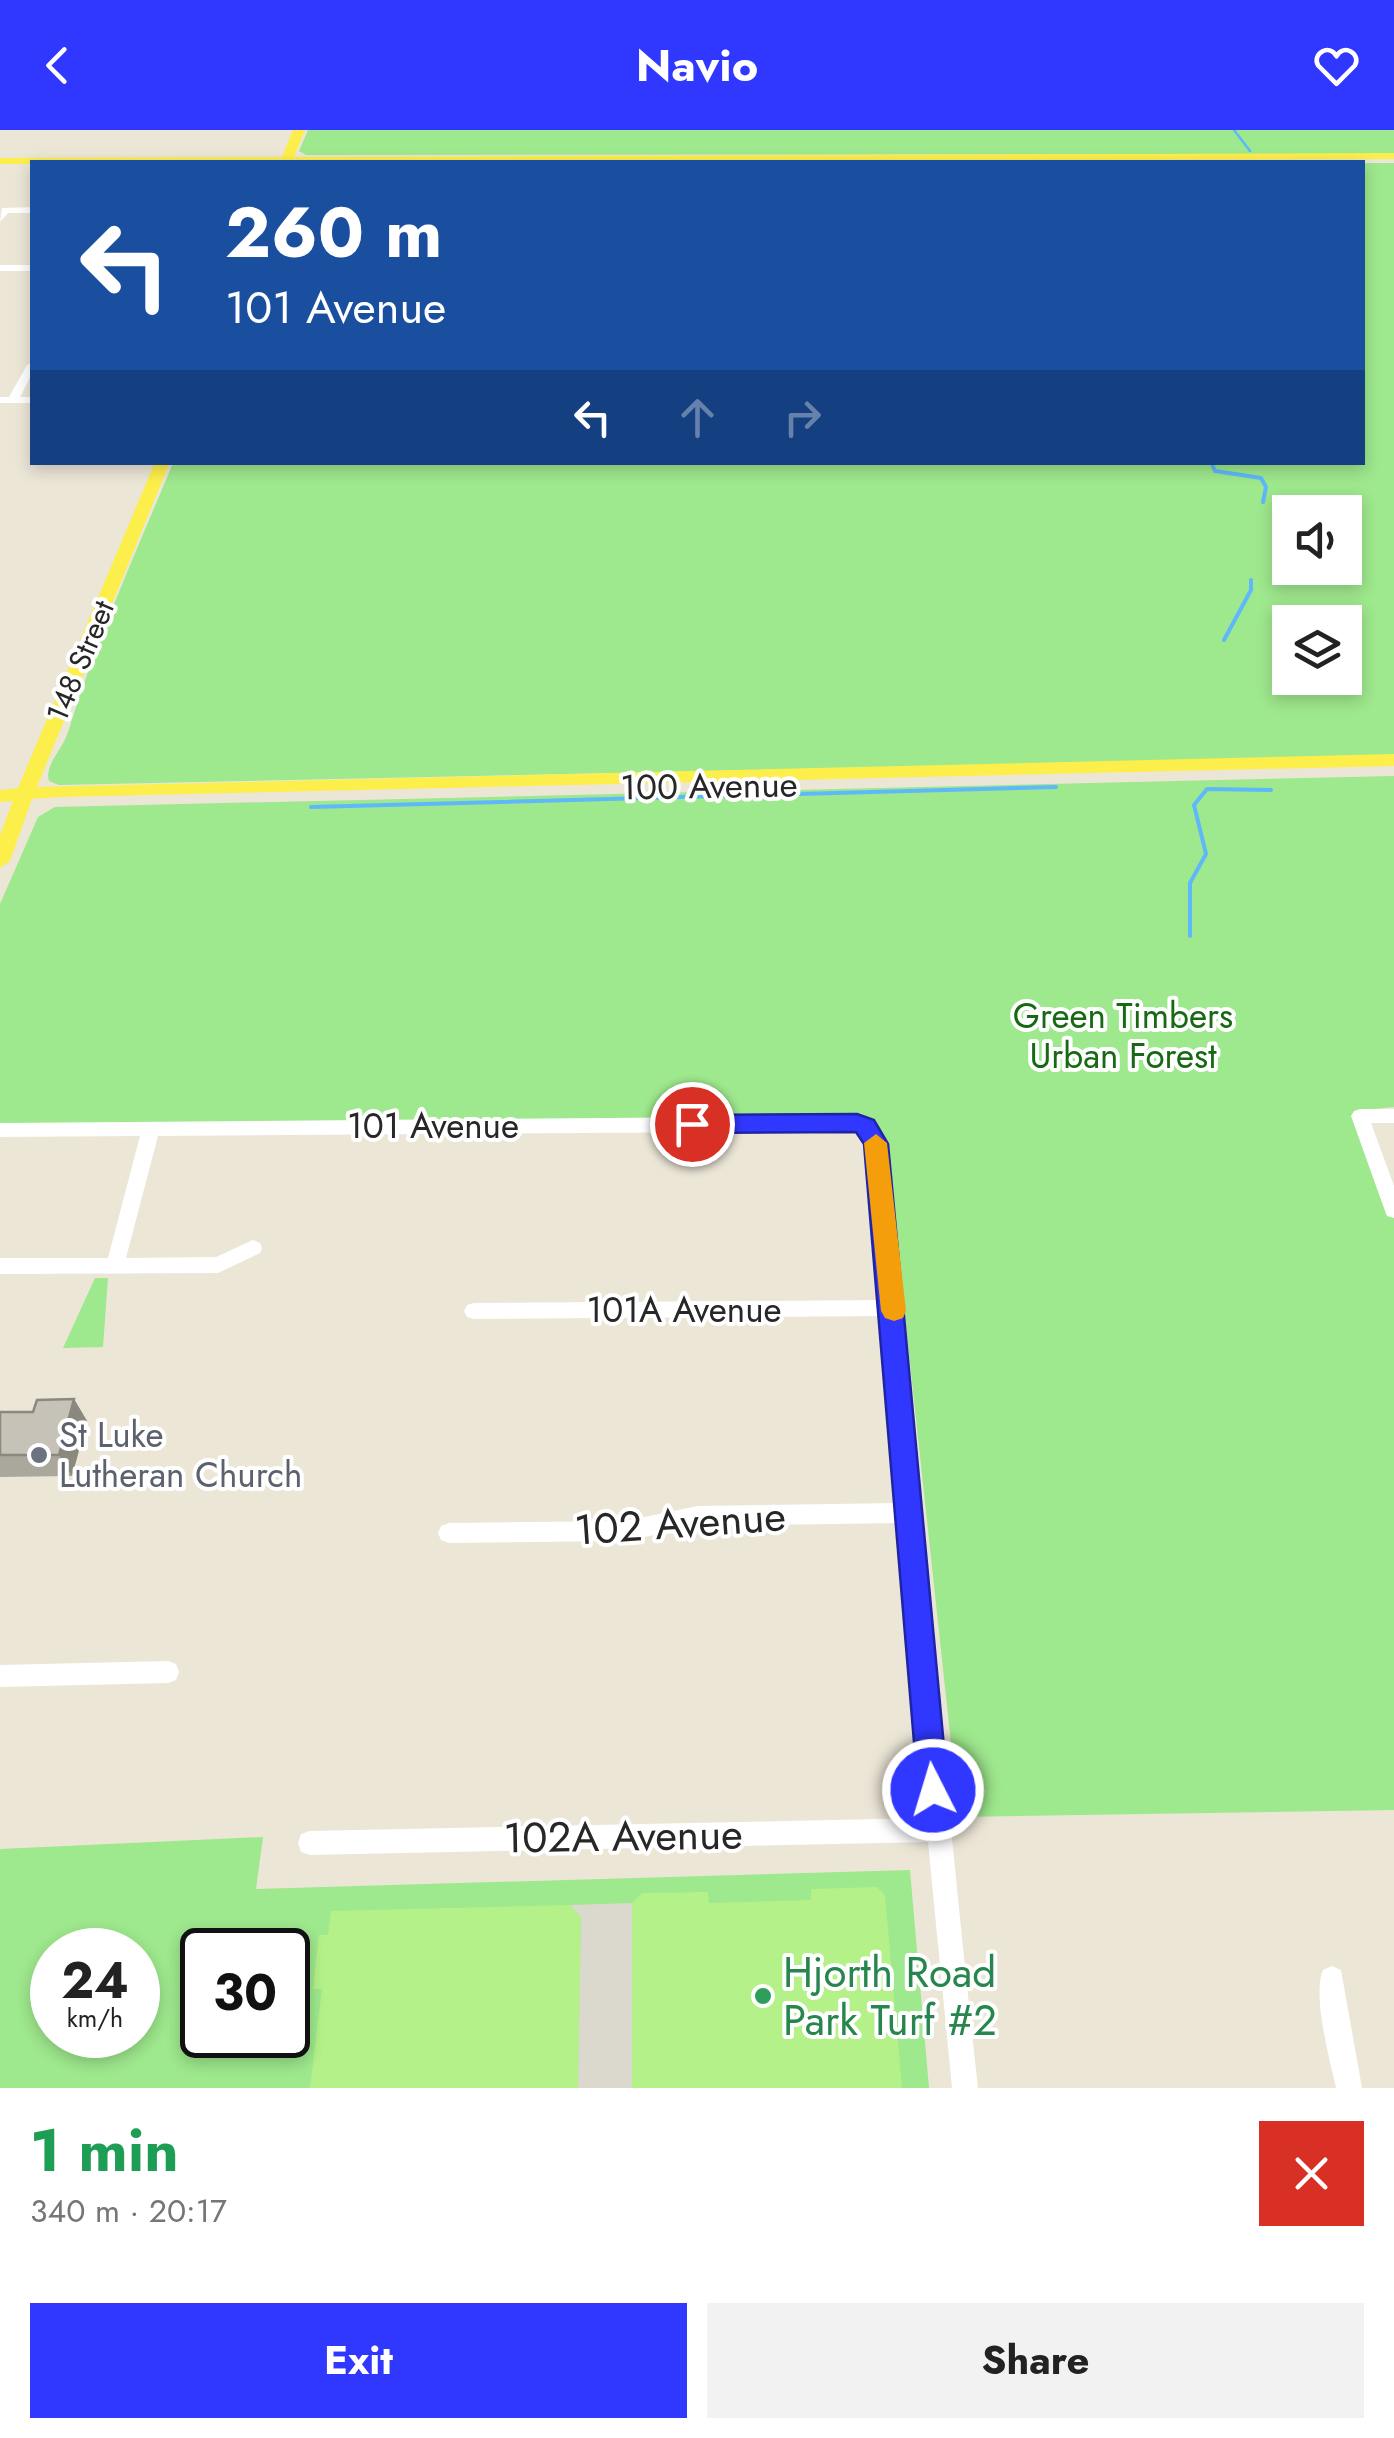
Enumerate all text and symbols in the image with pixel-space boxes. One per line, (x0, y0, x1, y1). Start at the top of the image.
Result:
text: Navio (636, 33, 758, 98)
icon: back (30, 38, 85, 93)
icon: heart (1309, 38, 1364, 93)
text: 260 m (225, 182, 443, 283)
icon: left (60, 200, 190, 330)
text: 101 Avenue (225, 275, 446, 340)
icon: left (565, 390, 620, 445)
icon: ahead (670, 390, 725, 445)
icon: right (775, 390, 830, 445)
map controls (1272, 495, 1362, 695)
button: sound (1272, 495, 1362, 585)
street label: 148 Street (35, 593, 125, 728)
button: layers (1272, 605, 1362, 695)
street label: 100 Avenue (620, 759, 798, 813)
park label: Green Timbers Urban Forest (1013, 991, 1233, 1081)
pin (650, 1082, 735, 1167)
icon: arrive (665, 1097, 720, 1152)
street label: 101 Avenue (347, 1101, 519, 1151)
street label: 101A Avenue (586, 1285, 782, 1335)
place label: St Luke Lutheran Church (59, 1410, 302, 1500)
marker: St Luke Lutheran Church (28, 1444, 50, 1466)
street label: 102 Avenue (572, 1485, 788, 1561)
position arrow (881, 1738, 985, 1842)
street label: 102A Avenue (503, 1803, 743, 1869)
speed limit sign: 30 (180, 1928, 310, 2058)
place label: Hjorth Road Park Turf #2 (783, 1942, 997, 2051)
text: 24 (61, 1944, 129, 2017)
marker: Hjorth Road Park Turf #2 (752, 1985, 774, 2007)
text: km/h (67, 2000, 123, 2036)
text: 1 min (30, 2107, 179, 2194)
button: close (1259, 2121, 1364, 2226)
text: 340 m · 20:17 (30, 2188, 227, 2234)
button: Exit (30, 2303, 687, 2418)
button: Share (707, 2303, 1364, 2418)

